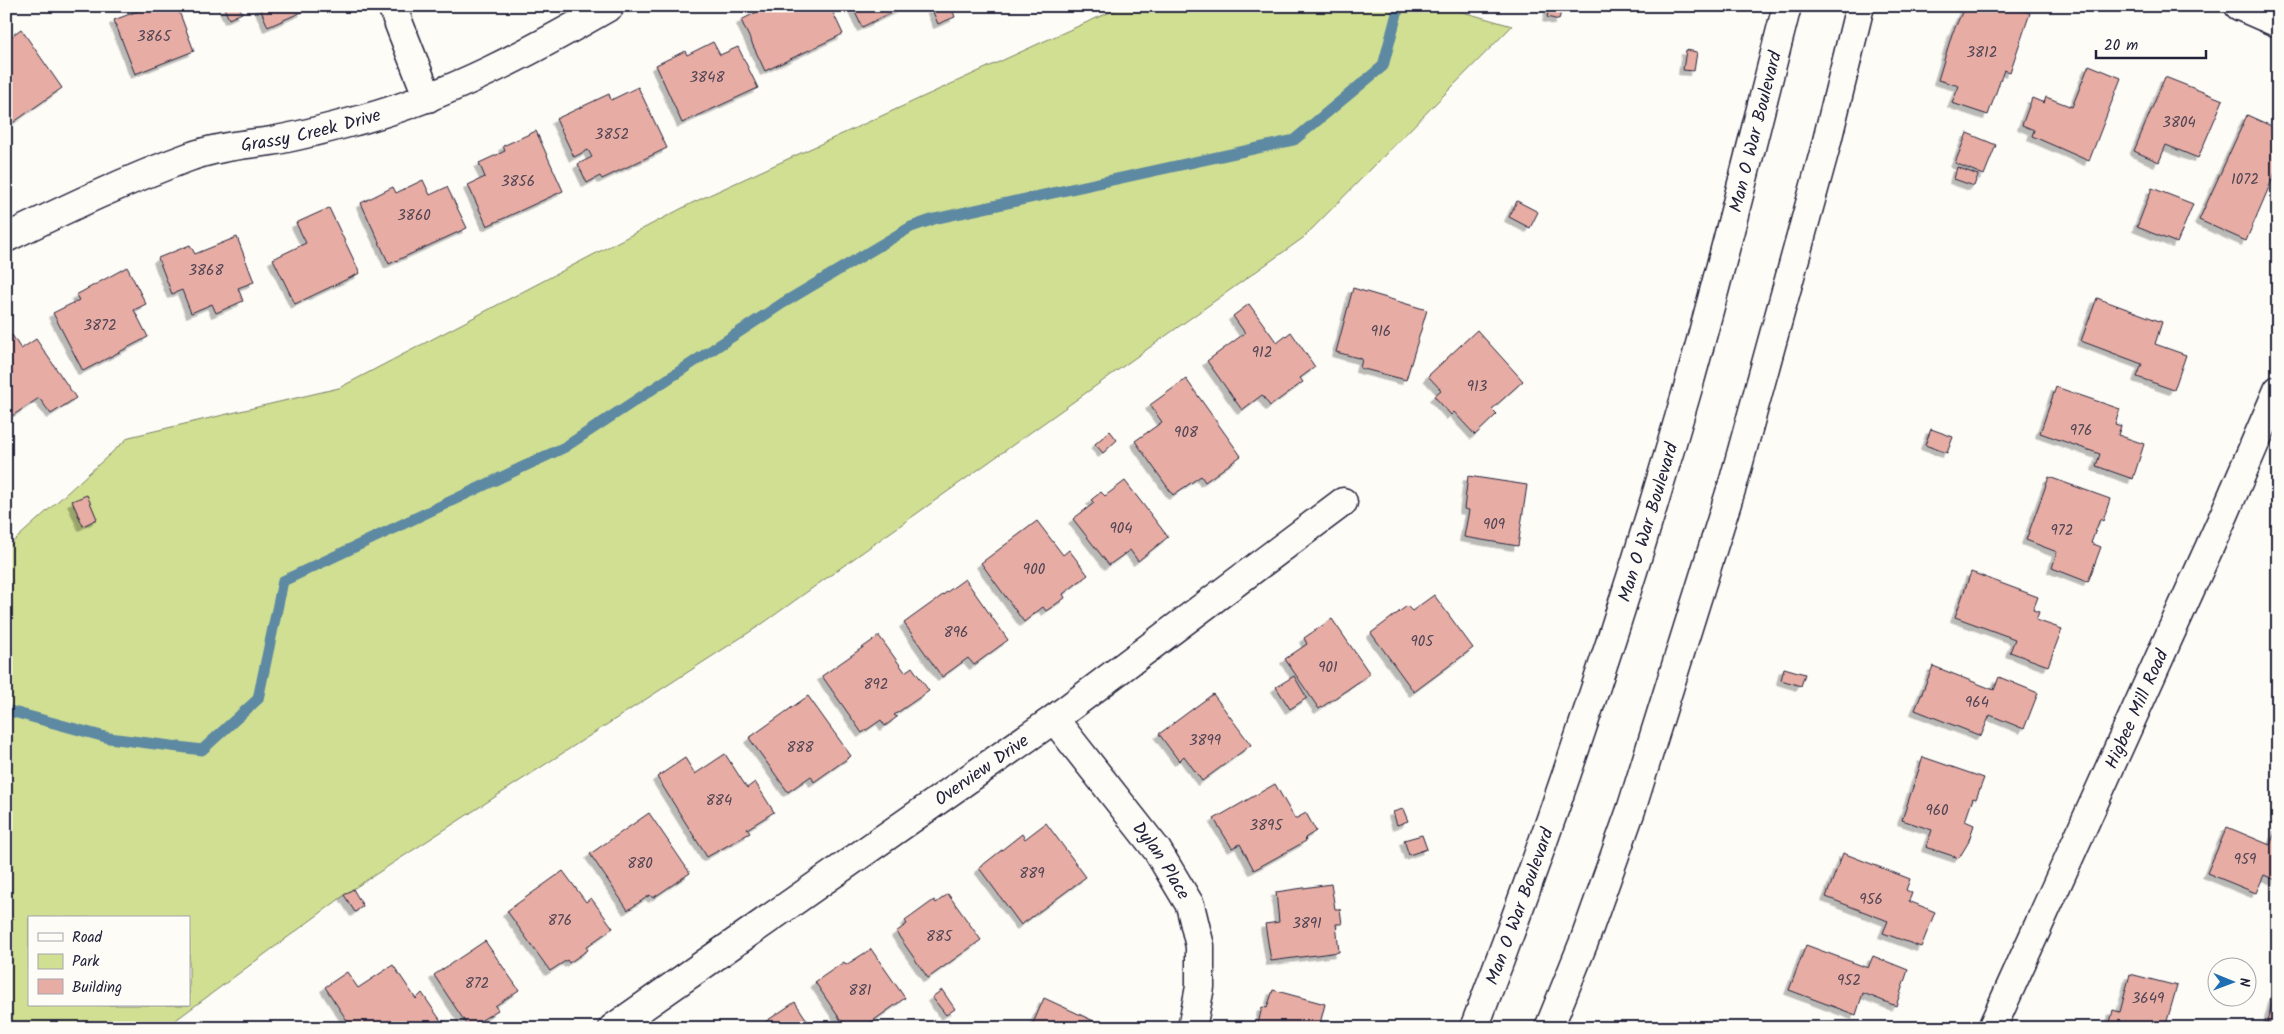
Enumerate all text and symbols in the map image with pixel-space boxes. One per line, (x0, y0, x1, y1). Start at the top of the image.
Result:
house number: 3865 (137, 25, 172, 49)
scale bar (2096, 28, 2206, 60)
text: 20 m (2104, 34, 2138, 58)
house number: 3812 (1966, 41, 1998, 65)
street label: Man O War Boulevard (1722, 47, 1791, 216)
house number: 3848 (690, 66, 725, 90)
street label: Grassy Creek Drive (239, 102, 385, 161)
house number: 3804 (2162, 111, 2196, 135)
house number: 3852 (595, 123, 629, 147)
house number: 1072 (2231, 168, 2259, 192)
house number: 3856 (501, 170, 535, 194)
house number: 3860 (397, 204, 431, 228)
house number: 3868 (189, 259, 224, 283)
house number: 3872 (83, 314, 117, 338)
house number: 916 (1371, 320, 1391, 344)
house number: 912 (1252, 341, 1272, 365)
house number: 913 (1467, 375, 1488, 399)
house number: 976 (2070, 419, 2092, 443)
house number: 908 (1174, 421, 1199, 445)
street label: Man O War Boulevard (1611, 438, 1687, 606)
house number: 909 (1483, 513, 1506, 537)
house number: 904 (1109, 517, 1133, 541)
house number: 972 (2051, 519, 2073, 543)
house number: 900 (1023, 558, 1046, 582)
house number: 896 (944, 621, 968, 645)
house number: 905 (1411, 630, 1434, 654)
street label: Higbee Mill Road (2098, 644, 2178, 774)
house number: 901 (1318, 656, 1338, 680)
house number: 892 (863, 673, 889, 697)
house number: 964 (1965, 691, 1989, 715)
street label: Overview Drive (929, 728, 1036, 814)
house number: 3899 (1189, 729, 1222, 753)
house number: 888 (786, 736, 815, 760)
house number: 884 (706, 789, 732, 813)
house number: 960 (1925, 799, 1949, 823)
house number: 3895 (1250, 814, 1283, 838)
street label: Dylan Place (1124, 816, 1197, 906)
street label: Man O War Boulevard (1479, 823, 1563, 989)
house number: 959 (2234, 848, 2257, 872)
house number: 880 (627, 852, 653, 876)
house number: 889 (1019, 862, 1045, 886)
house number: 956 (1859, 888, 1883, 912)
house number: 876 (548, 909, 572, 933)
house number: 3891 (1292, 912, 1322, 936)
legend (28, 916, 190, 1006)
house number: 885 (926, 925, 953, 949)
text: Road (72, 926, 103, 950)
text: Park (72, 950, 100, 974)
north arrow (2206, 956, 2256, 1006)
house number: 952 (1837, 969, 1861, 993)
house number: 872 (465, 972, 489, 996)
text: Building (72, 976, 122, 1000)
text: N (2233, 978, 2255, 987)
house number: 881 (849, 979, 872, 1003)
house number: 3649 (2132, 987, 2165, 1011)

